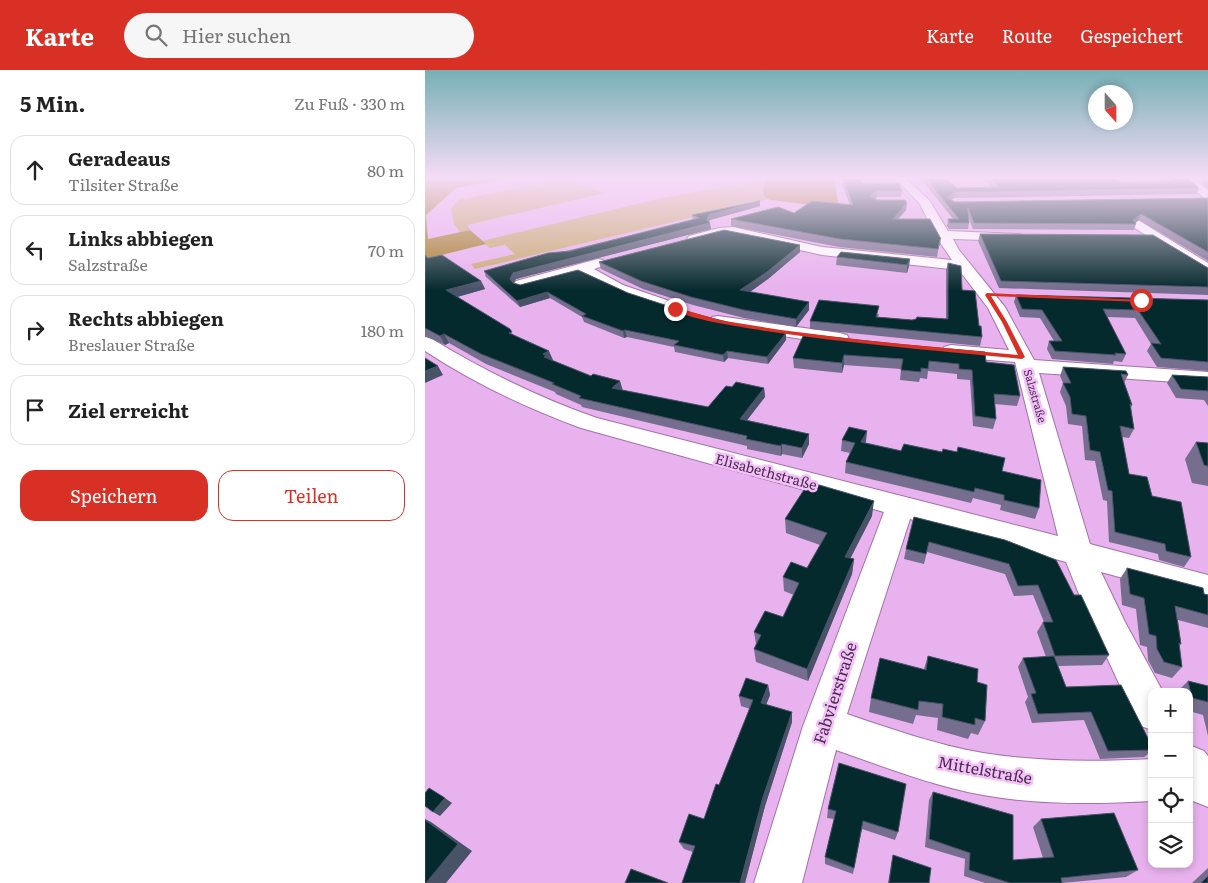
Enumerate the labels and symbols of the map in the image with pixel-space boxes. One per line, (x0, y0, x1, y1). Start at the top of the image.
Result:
north arrow (1088, 85, 1133, 130)
route start (1130, 289, 1153, 312)
route end (664, 298, 687, 321)
street label: Salzstraße (1021, 367, 1051, 425)
street label: Elisabethstraße (713, 448, 819, 494)
street label: Fabvierstraße (806, 639, 862, 747)
street label: Mittelstraße (936, 749, 1034, 789)

